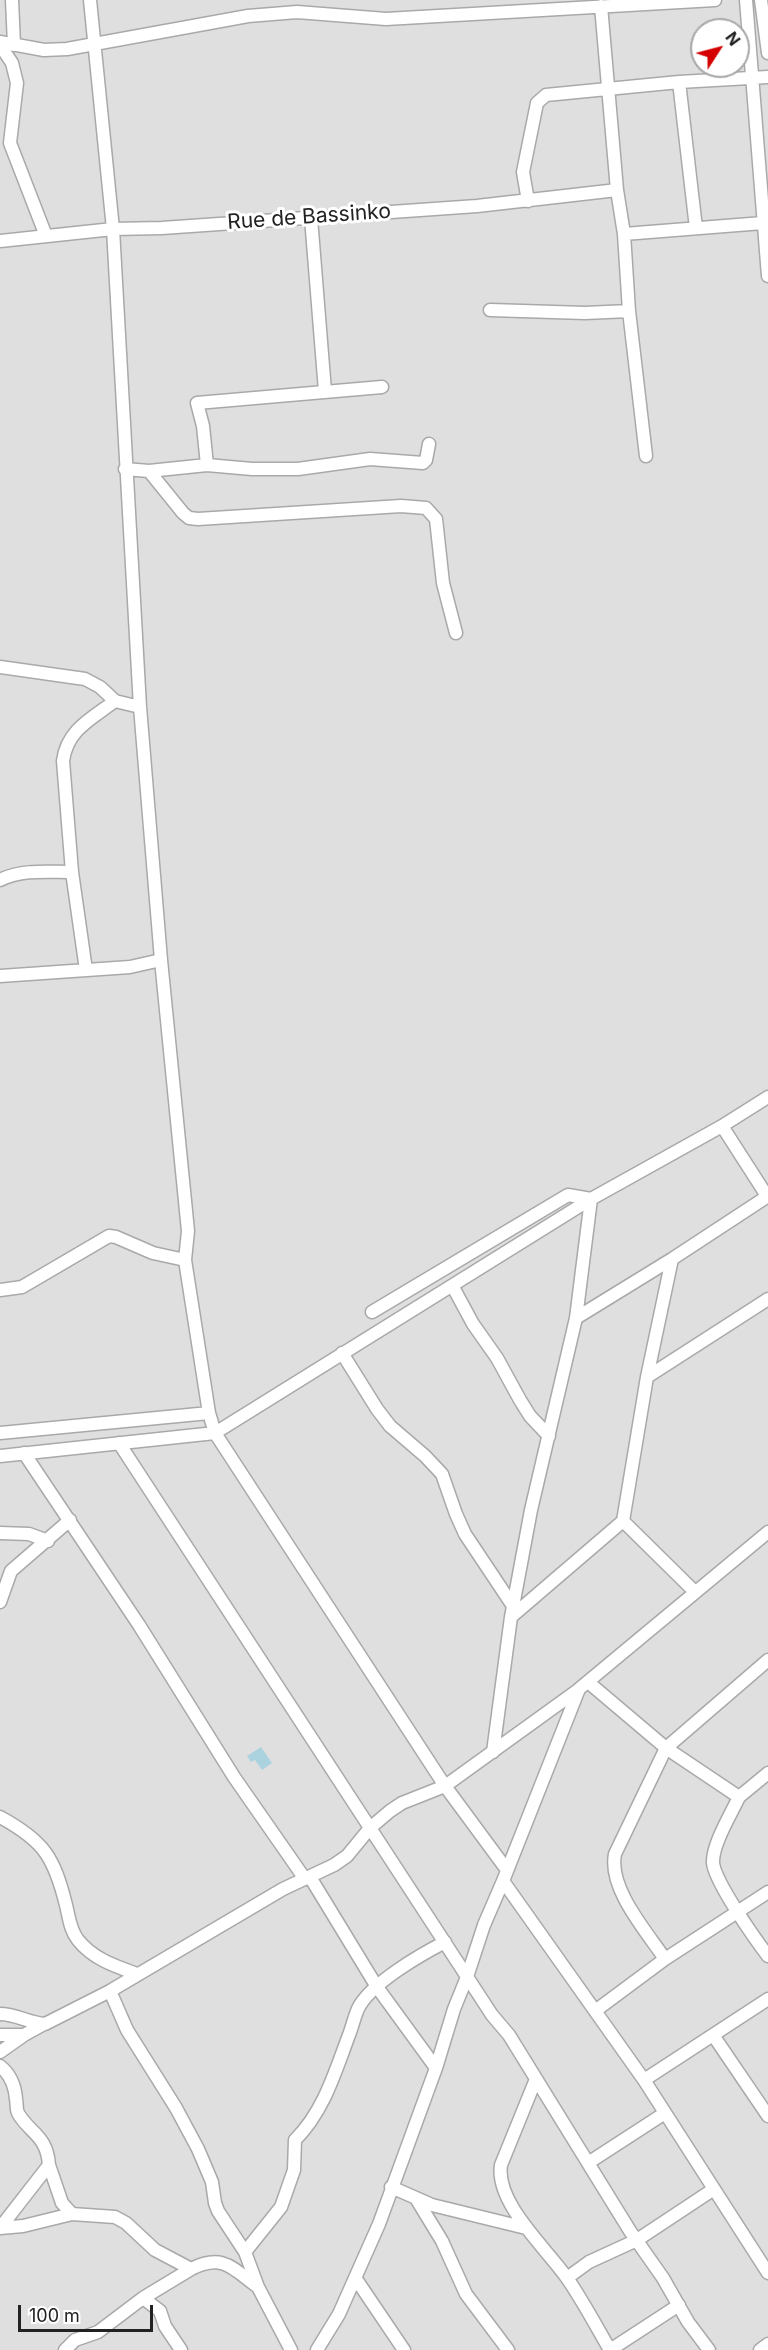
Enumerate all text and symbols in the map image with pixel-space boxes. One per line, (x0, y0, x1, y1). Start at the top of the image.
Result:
north arrow (690, 18, 750, 78)
text: N (721, 28, 745, 49)
street label: Rue de Bassinko (226, 199, 392, 235)
scale bar (21, 2293, 156, 2331)
text: 100 m (29, 2305, 80, 2326)

